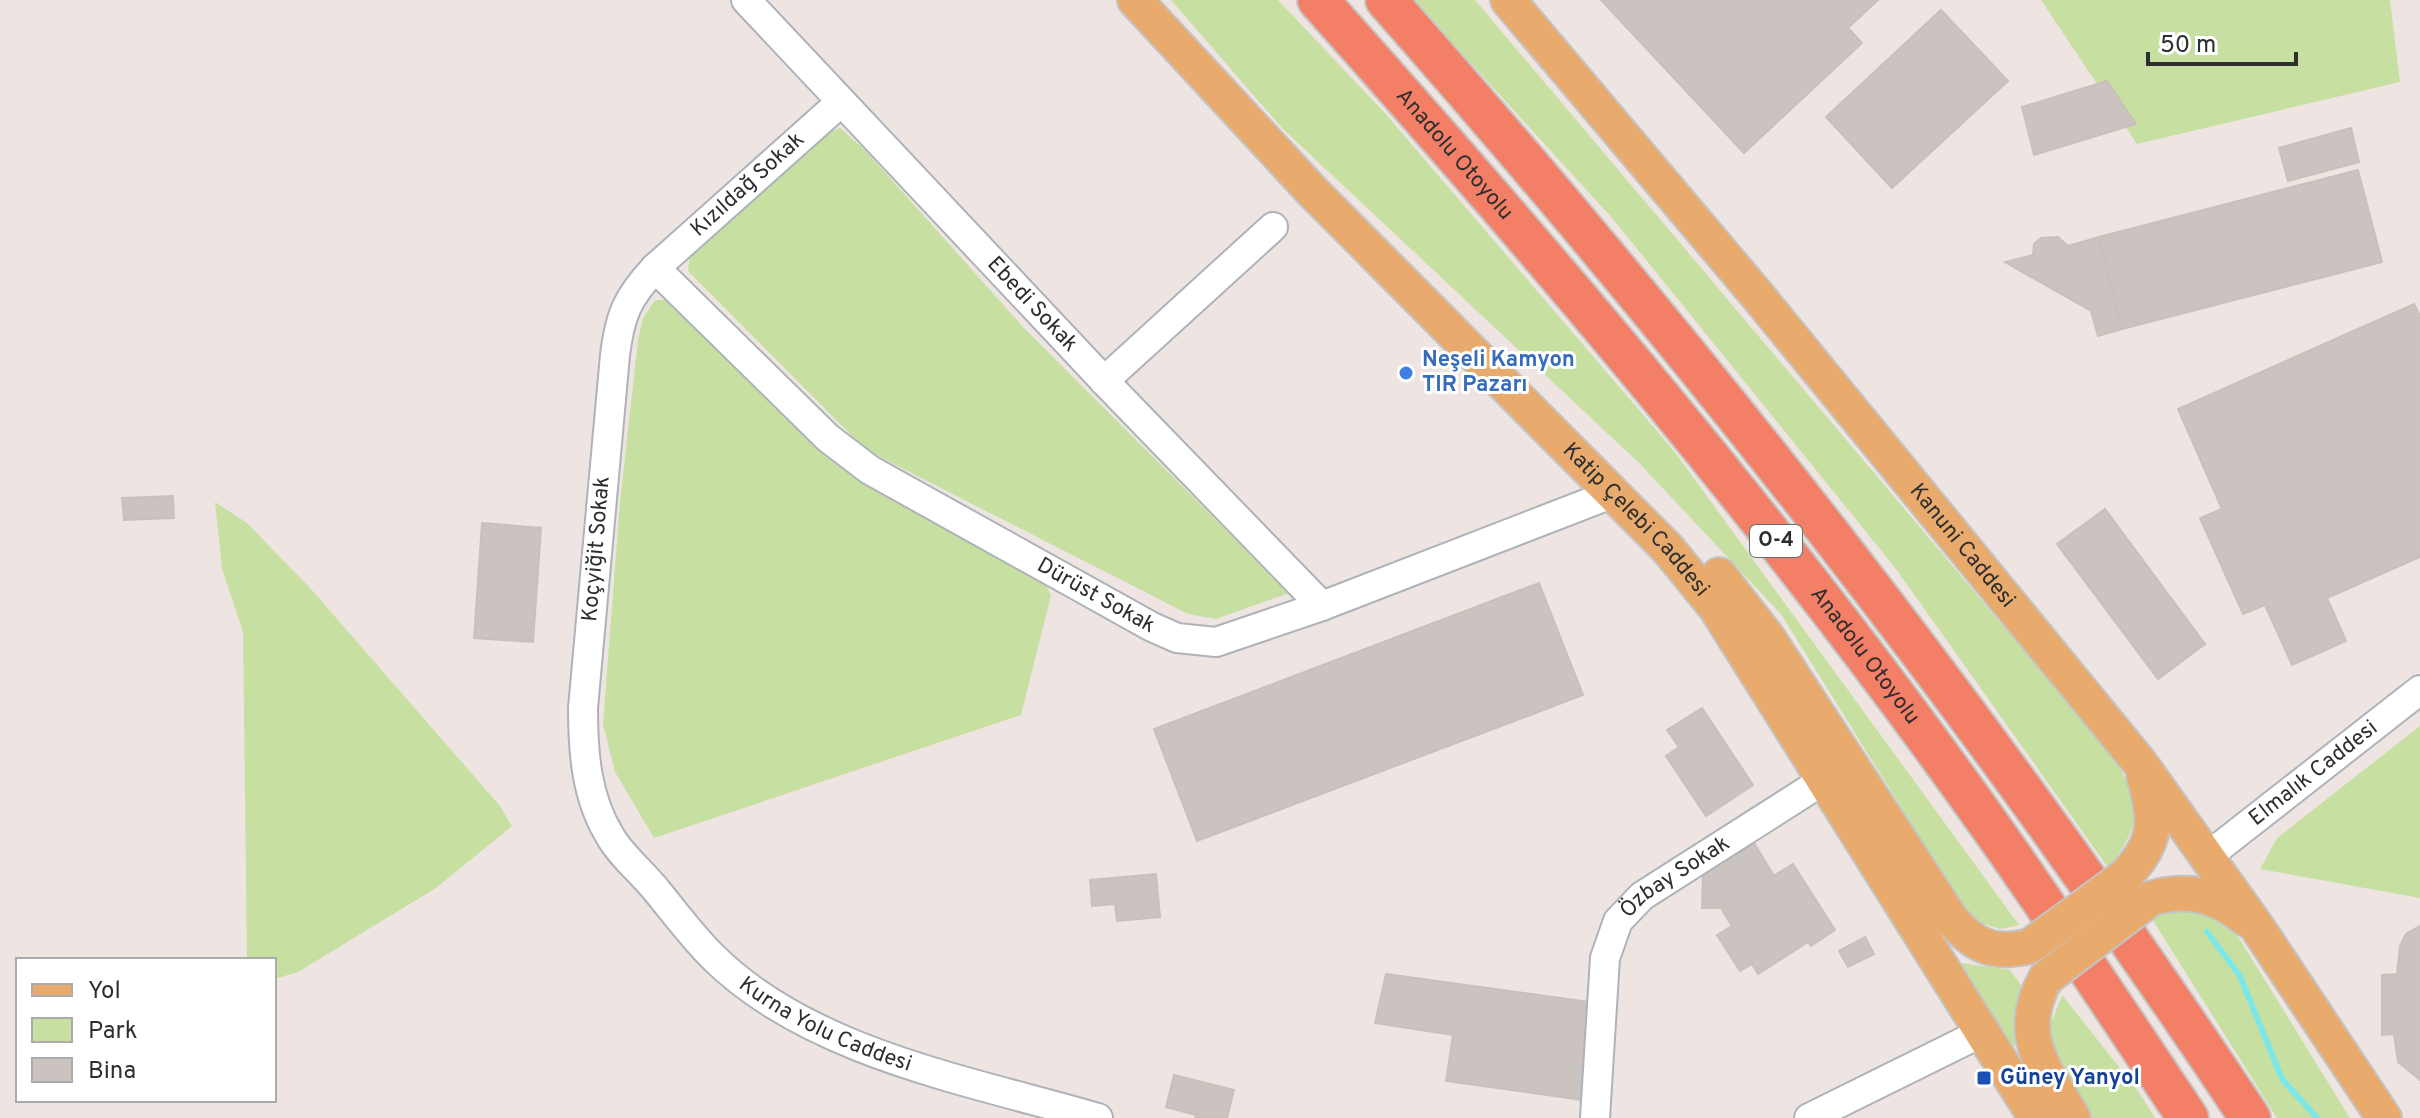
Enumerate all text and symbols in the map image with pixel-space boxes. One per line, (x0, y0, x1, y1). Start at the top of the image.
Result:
scale bar (2148, 16, 2296, 66)
text: 50 m (2160, 31, 2216, 61)
street label: Anadolu Otoyolu (1390, 83, 1519, 226)
street label: Kızıldağ Sokak (685, 127, 811, 243)
street label: Ebedi Sokak (981, 251, 1084, 358)
place label: Neşeli Kamyon TIR Pazarı (1422, 347, 1575, 399)
marker: Neşeli Kamyon TIR Pazarı (1397, 364, 1415, 382)
street label: Katip Çelebi Caddesi (1557, 437, 1715, 602)
street label: Koçyiğit Sokak (577, 475, 617, 623)
street label: Kanuni Caddesi (1903, 478, 2021, 613)
road number: O-4 (1750, 525, 1802, 557)
street label: Dürüst Sokak (1032, 552, 1160, 640)
street label: Anadolu Otoyolu (1804, 581, 1926, 730)
street label: Elmalık Caddesi (2244, 715, 2383, 832)
street label: Özbay Sokak (1613, 830, 1735, 924)
legend (16, 958, 276, 1102)
street label: Kurna Yolu Caddesi (733, 971, 915, 1078)
text: Yol (88, 977, 121, 1007)
text: Park (88, 1017, 138, 1047)
text: Bina (88, 1057, 136, 1087)
place label: Güney Yanyol (2000, 1065, 2140, 1092)
marker: Güney Yanyol (1975, 1069, 1993, 1087)

